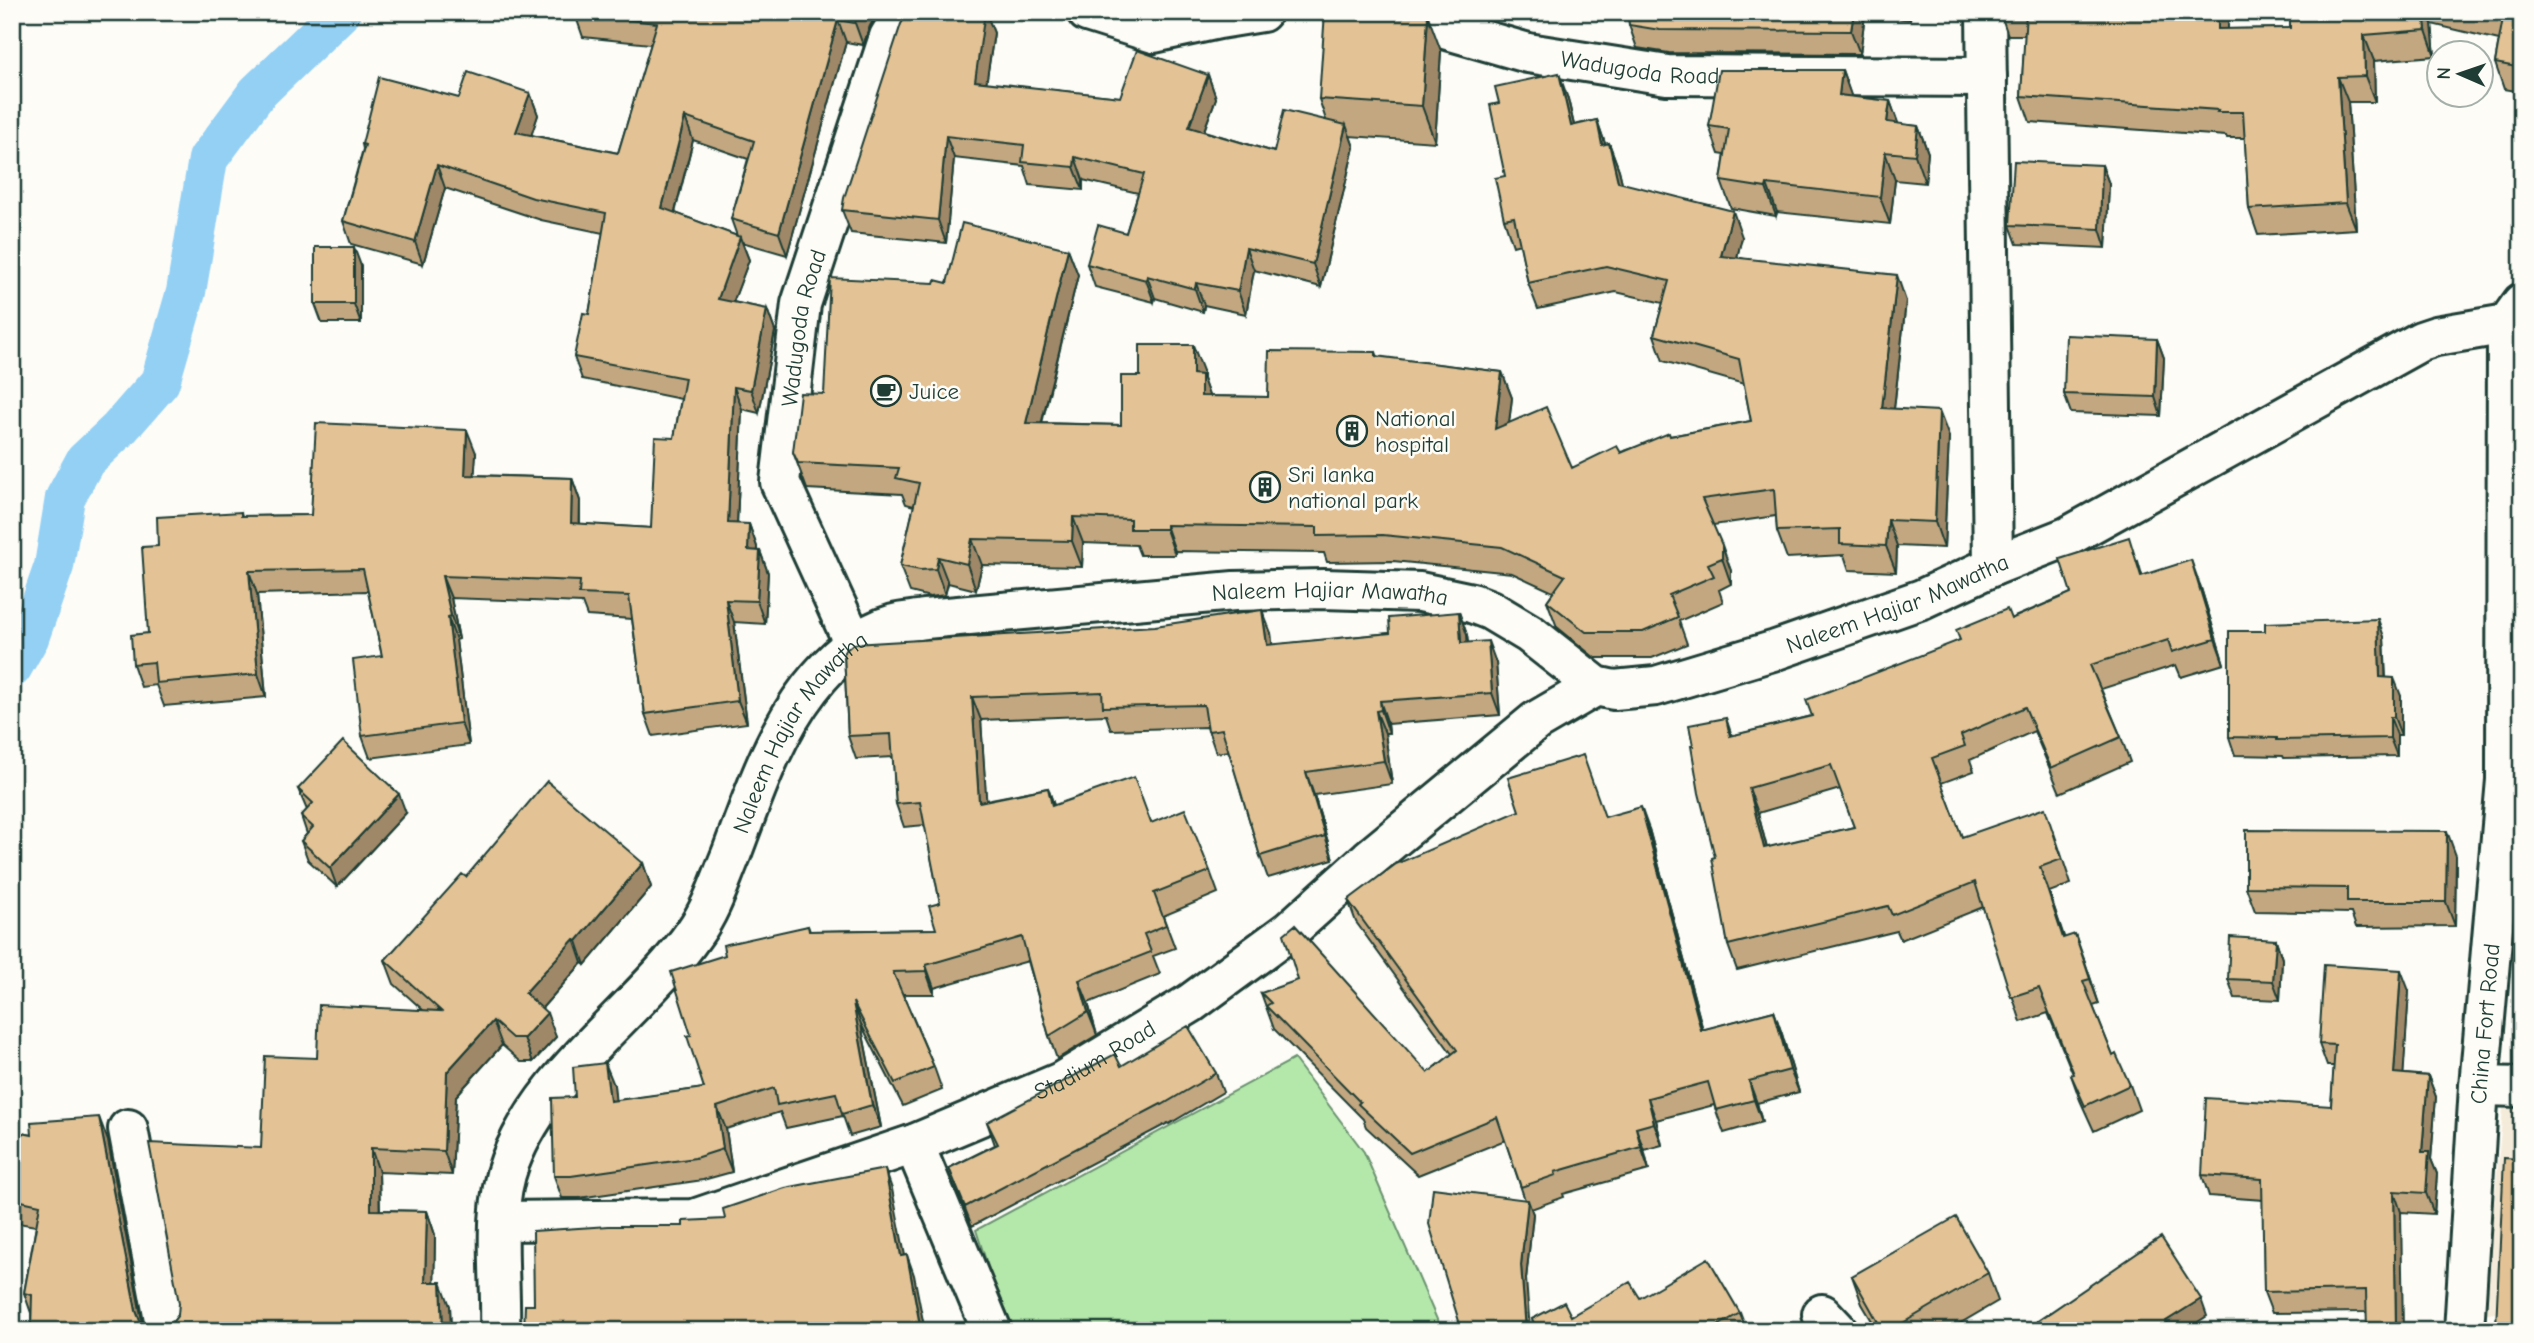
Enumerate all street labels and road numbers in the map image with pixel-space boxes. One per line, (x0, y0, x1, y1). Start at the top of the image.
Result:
street label: Wadugoda Road (1559, 45, 1720, 89)
street label: Wadugoda Road (775, 246, 832, 408)
street label: Naleem Hajiar Mawatha (1783, 548, 2012, 659)
street label: Naleem Hajiar Mawatha (1211, 575, 1451, 611)
street label: Naleem Hajiar Mawatha (727, 625, 873, 837)
street label: China Fort Road (2464, 942, 2505, 1105)
street label: Stadium Road (1030, 1014, 1160, 1105)

